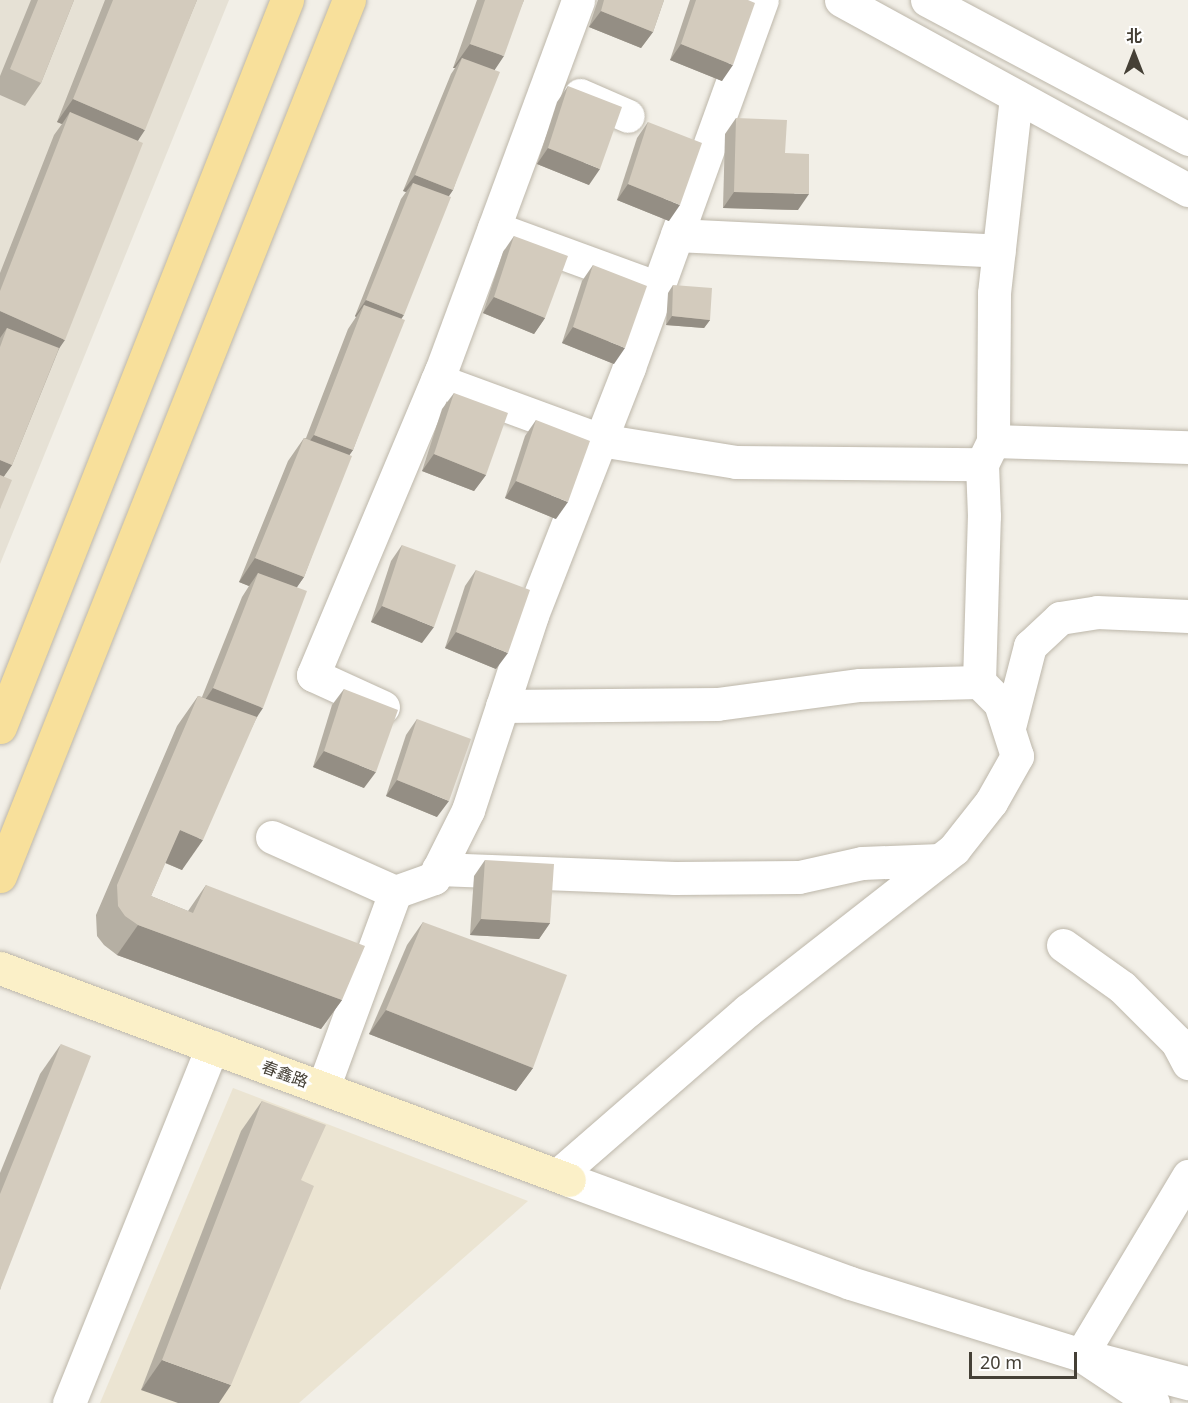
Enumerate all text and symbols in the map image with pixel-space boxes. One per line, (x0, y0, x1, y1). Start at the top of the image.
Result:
north arrow (1104, 24, 1164, 84)
text: 北 (1126, 25, 1142, 47)
street label: 春鑫路 (259, 1057, 311, 1091)
scale bar (972, 1340, 1080, 1378)
text: 20 m (980, 1350, 1022, 1374)

